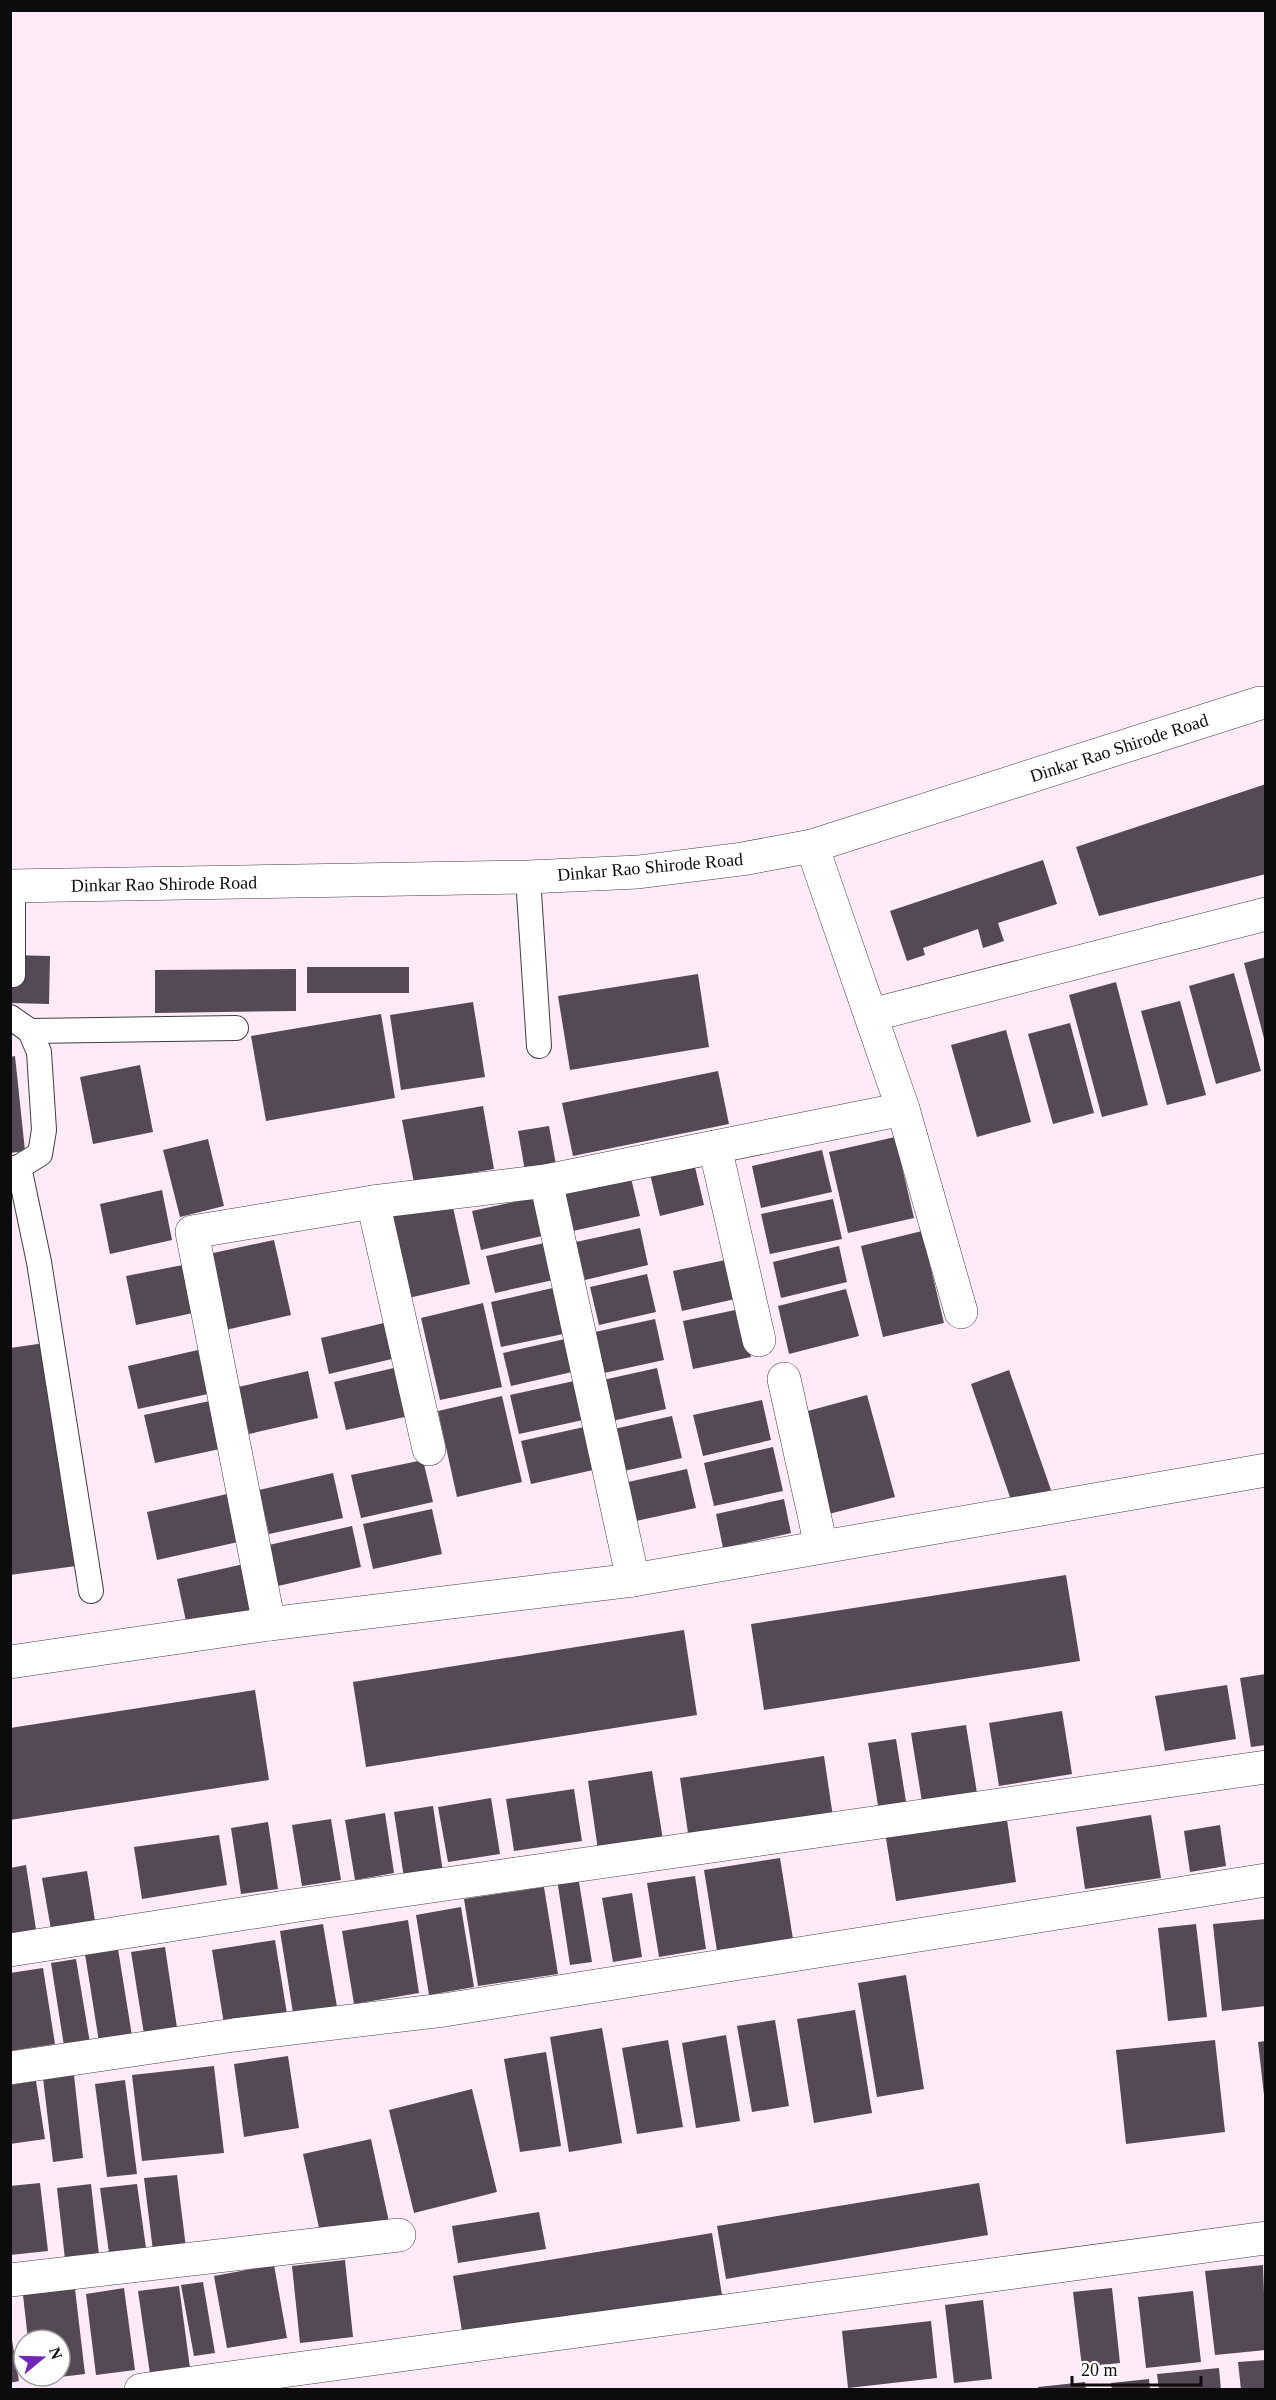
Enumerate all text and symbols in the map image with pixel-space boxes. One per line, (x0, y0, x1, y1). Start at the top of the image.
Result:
street label: Dinkar Rao Shirode Road (1027, 710, 1211, 786)
street label: Dinkar Rao Shirode Road (556, 849, 744, 885)
street label: Dinkar Rao Shirode Road (71, 872, 257, 896)
north arrow (12, 2328, 72, 2388)
text: N (46, 2345, 66, 2362)
scale bar (1072, 2349, 1201, 2387)
text: 20 m (1081, 2360, 1118, 2380)

